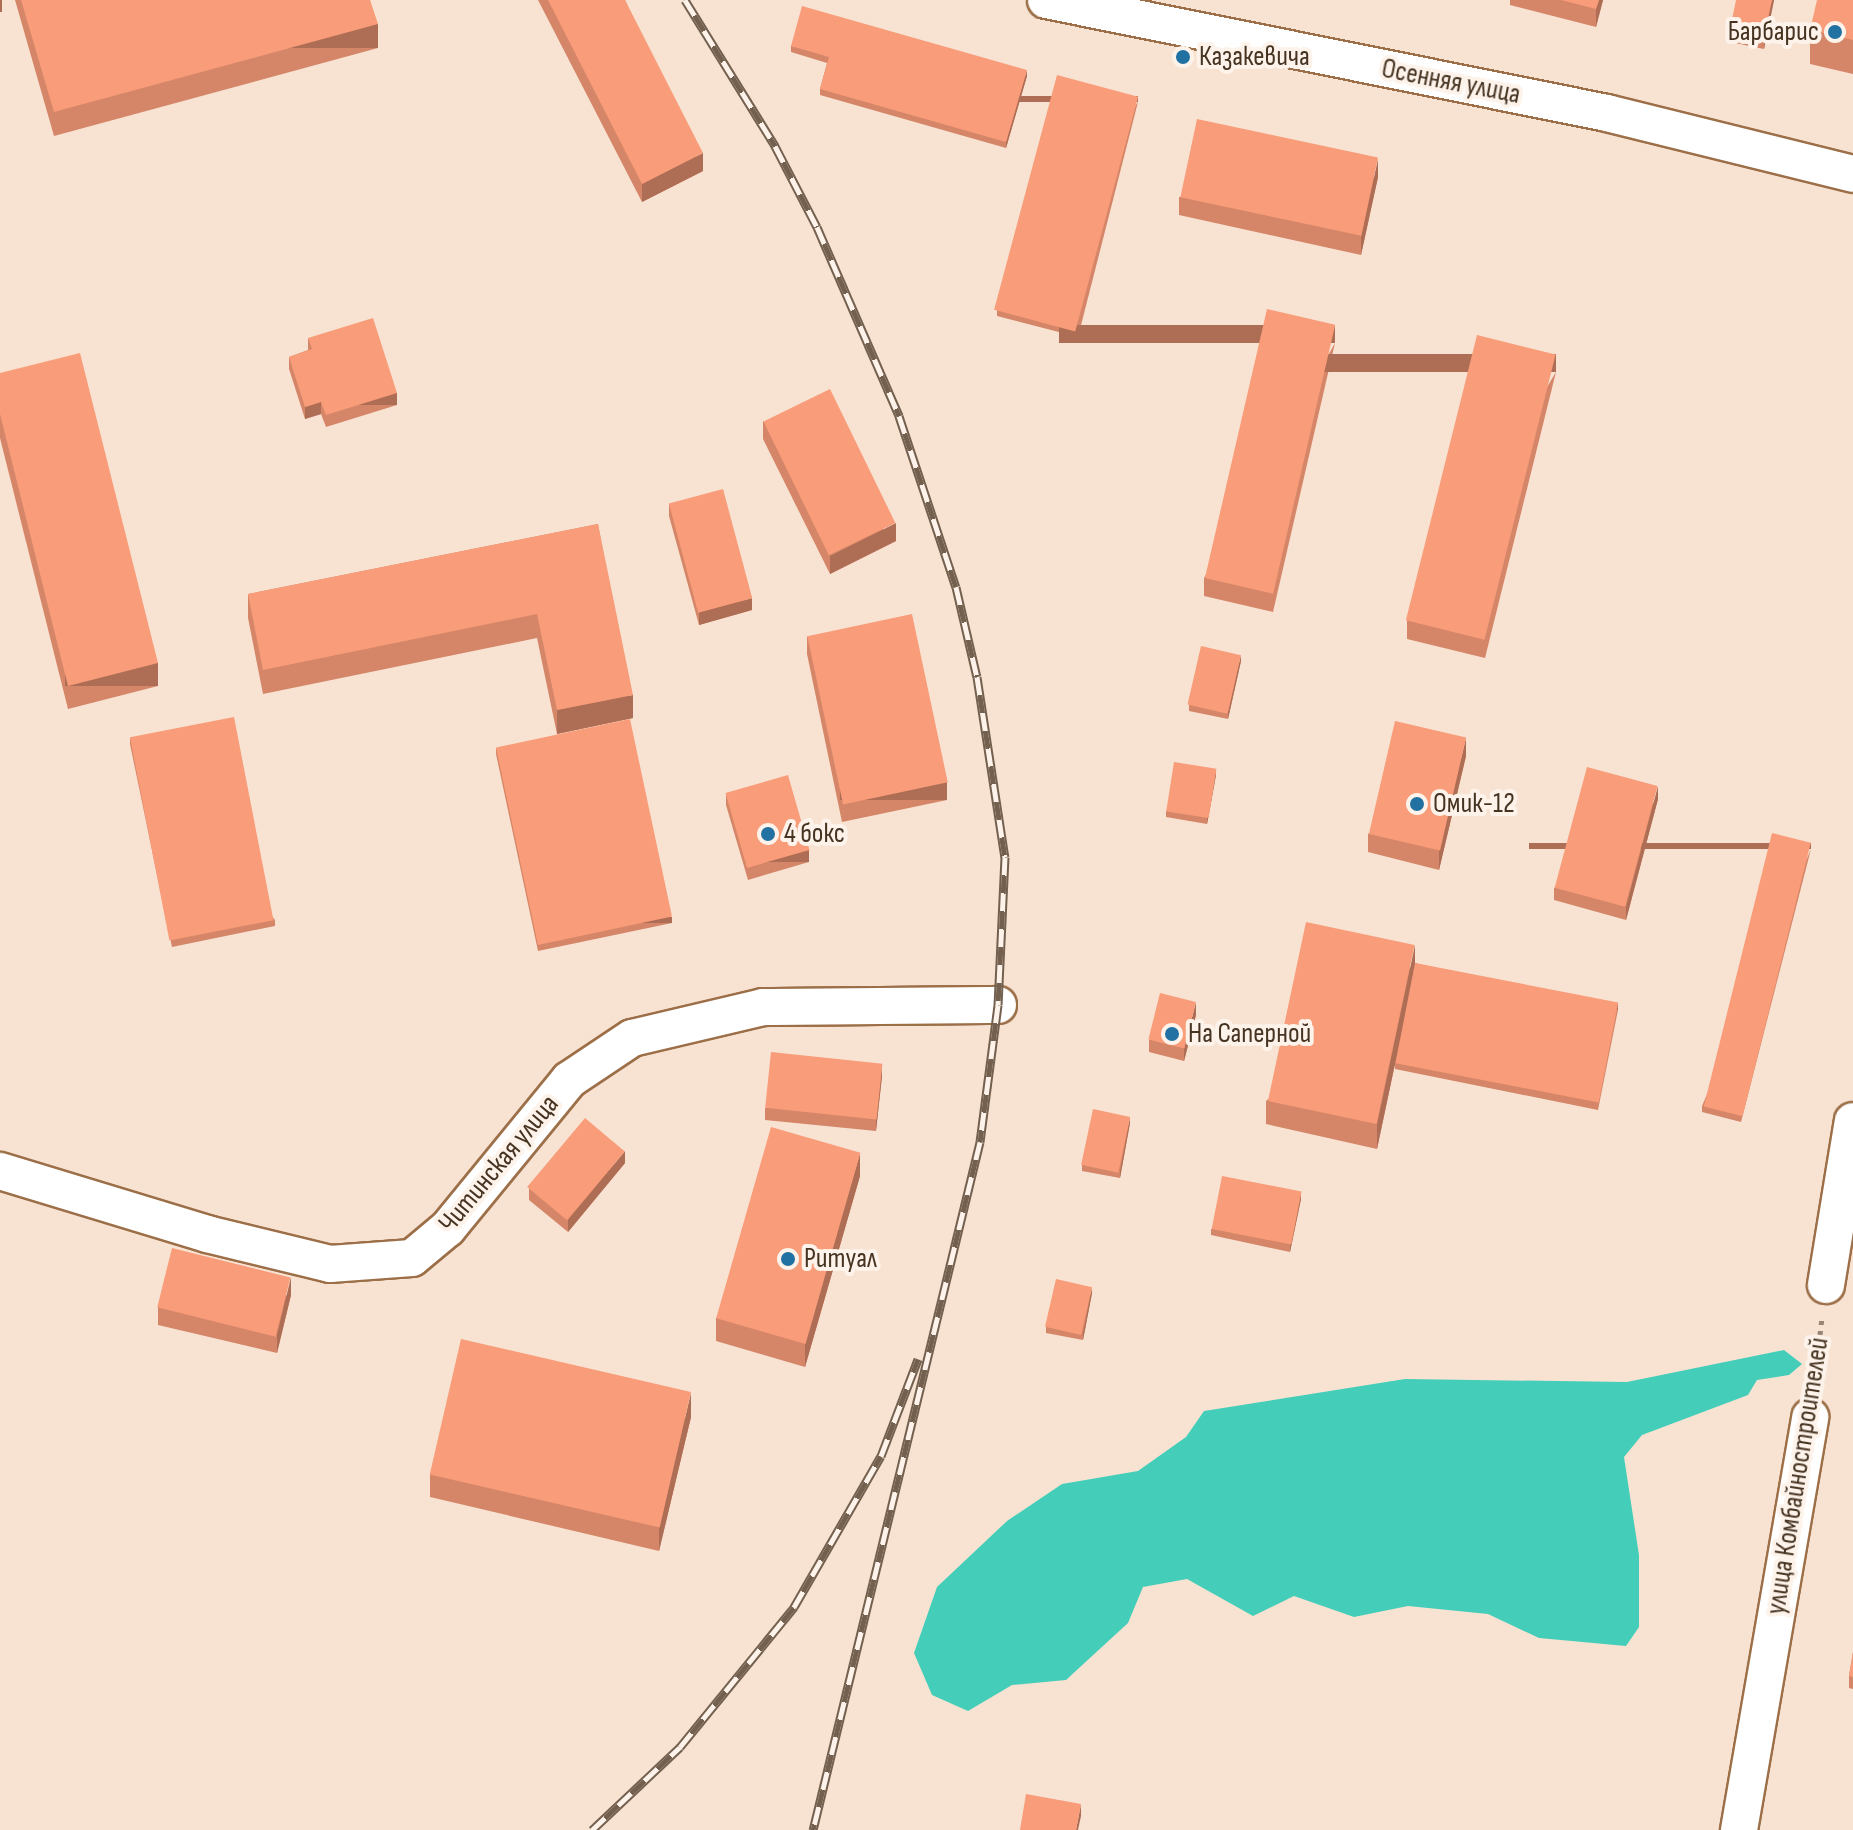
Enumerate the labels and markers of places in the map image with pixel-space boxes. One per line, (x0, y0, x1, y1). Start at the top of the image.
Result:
place label: Барбарис (1728, 15, 1819, 49)
marker: Барбарис (1826, 23, 1844, 41)
place label: Казакевича (1199, 40, 1310, 74)
marker: Казакевича (1174, 48, 1192, 66)
place label: Омик-12 (1433, 787, 1515, 821)
marker: Омик-12 (1408, 795, 1426, 813)
place label: 4 бокс (784, 817, 845, 851)
marker: 4 бокс (759, 825, 777, 843)
place label: На Саперной (1188, 1017, 1311, 1051)
marker: На Саперной (1163, 1025, 1181, 1043)
place label: Ритуал (804, 1242, 877, 1276)
marker: Ритуал (779, 1250, 797, 1268)

